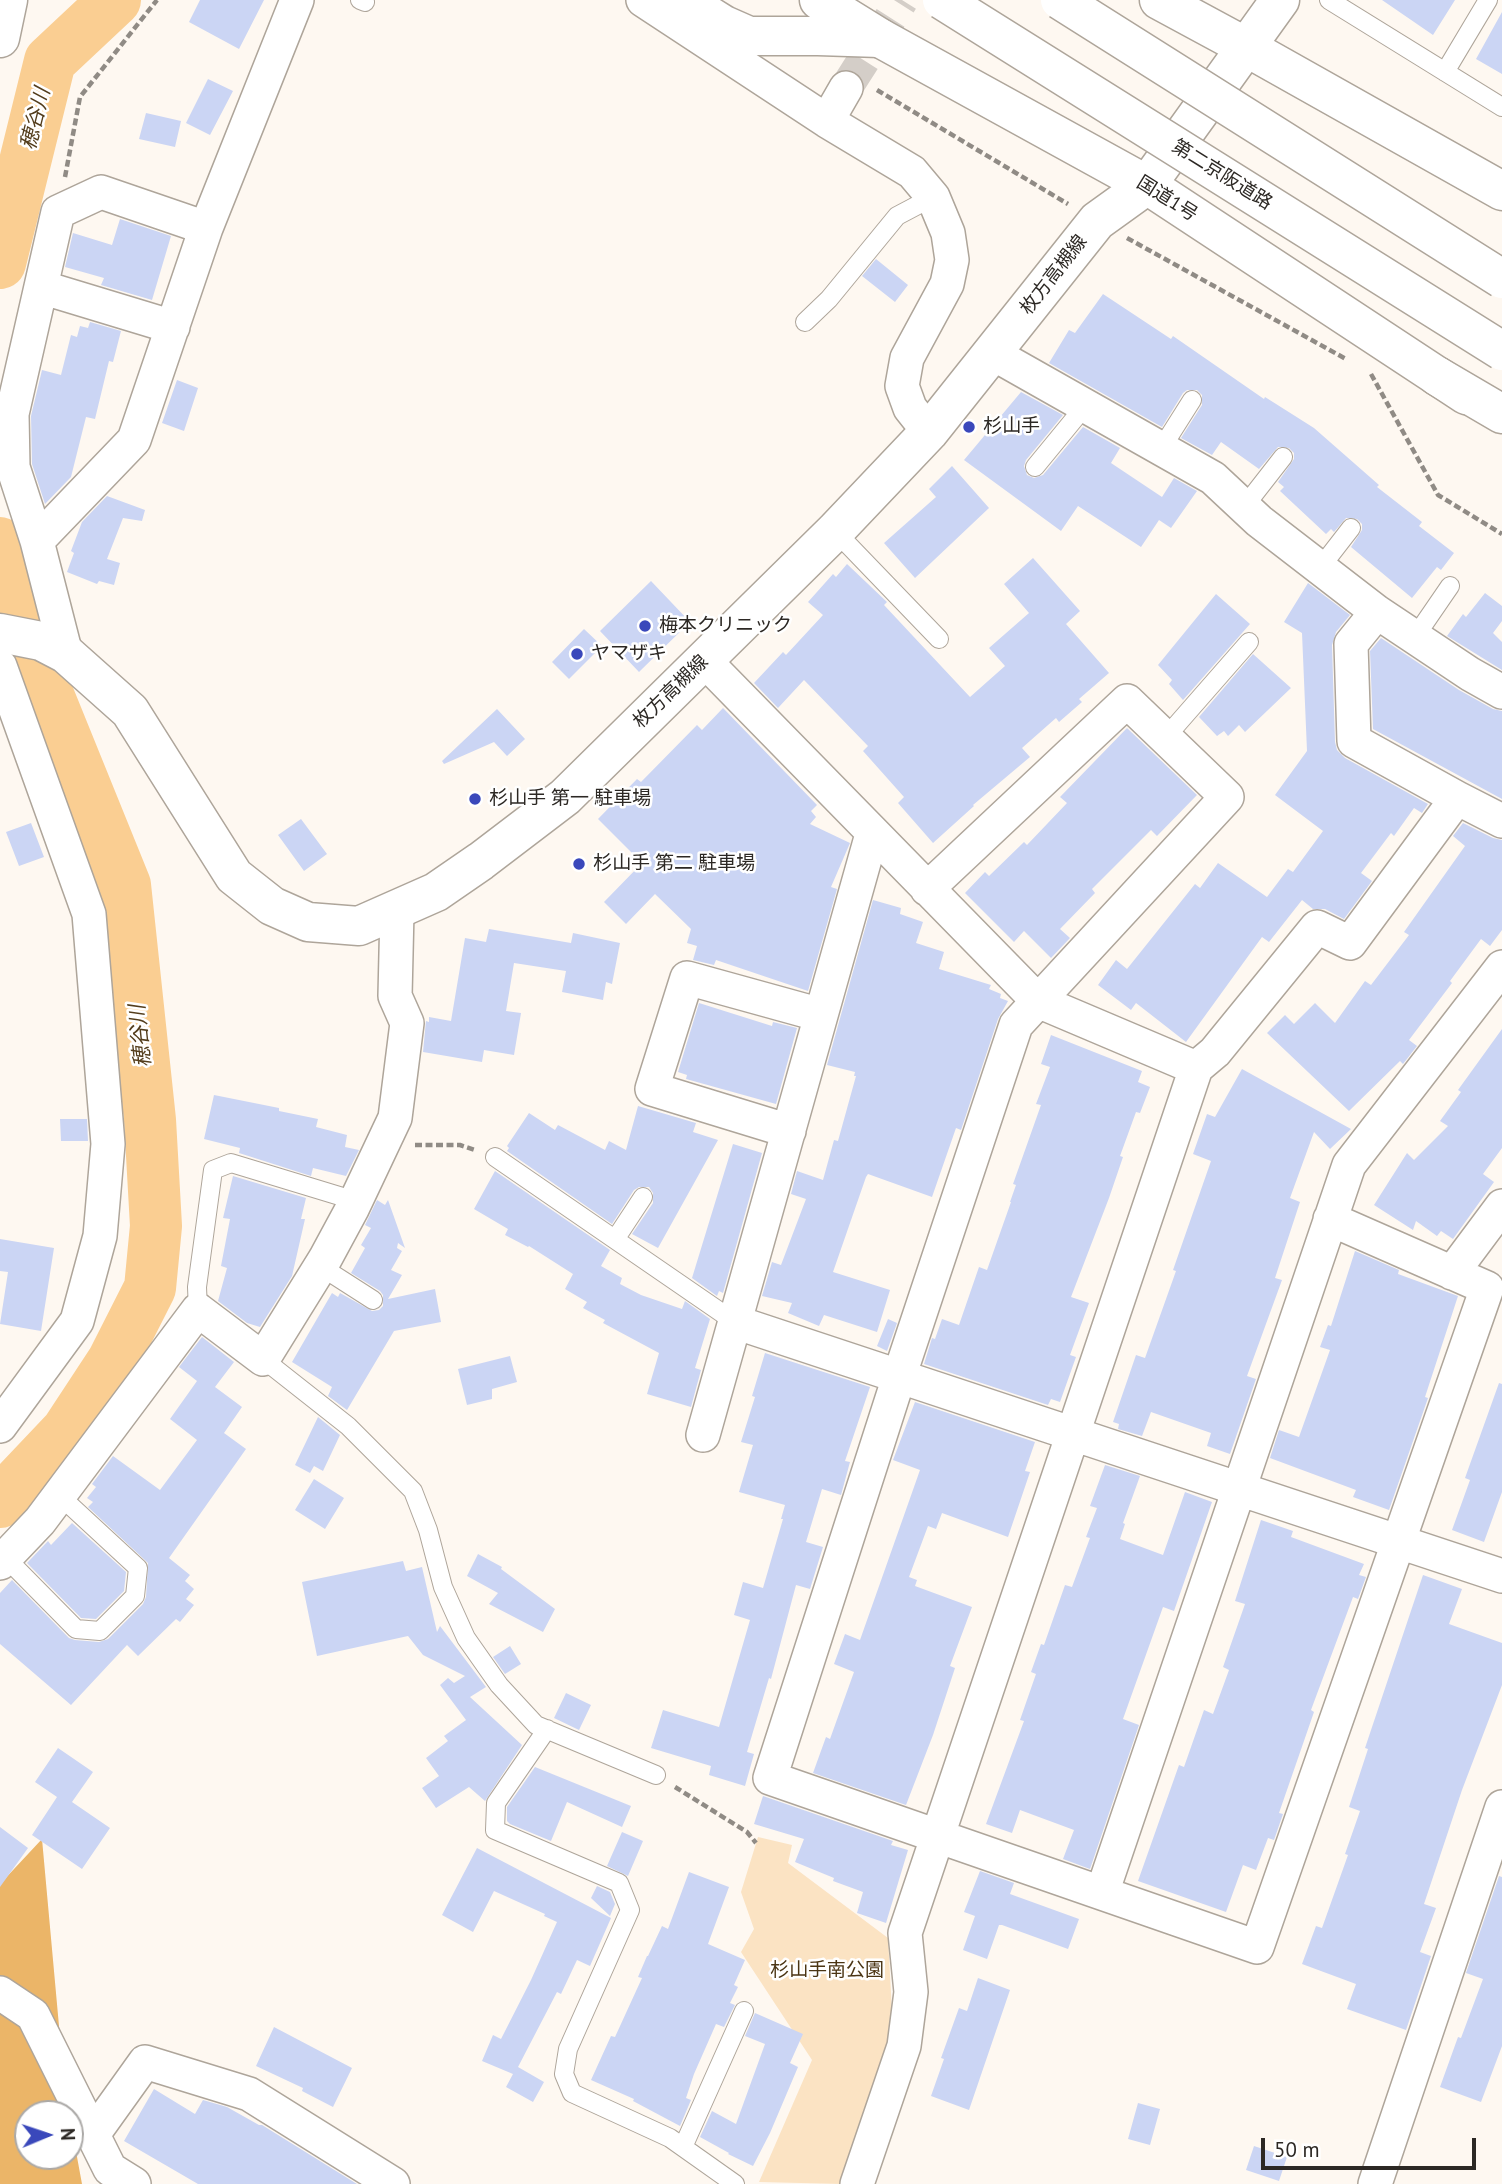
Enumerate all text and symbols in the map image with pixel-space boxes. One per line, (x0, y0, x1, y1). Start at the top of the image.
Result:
water label: 穂谷川 (16, 85, 56, 153)
street label: 第二京阪道路 (1168, 135, 1276, 215)
street label: 国道1号 (1132, 171, 1202, 227)
street label: 枚方高槻線 (1016, 231, 1092, 319)
place label: 杉山手 (983, 416, 1040, 438)
marker: 杉山手 (961, 419, 977, 435)
place label: 梅本クリニック (659, 615, 792, 637)
marker: 梅本クリニック (637, 618, 653, 634)
place label: ヤマザキ (591, 643, 667, 665)
marker: ヤマザキ (569, 646, 585, 662)
street label: 枚方高槻線 (629, 651, 713, 733)
place label: 杉山手 第一 駐車場 (489, 788, 651, 810)
marker: 杉山手 第一 駐車場 (467, 791, 483, 807)
place label: 杉山手 第二 駐車場 (593, 853, 755, 875)
marker: 杉山手 第二 駐車場 (571, 856, 587, 872)
water label: 穂谷川 (125, 1003, 157, 1069)
park label: 杉山手南公園 (770, 1960, 884, 1982)
north arrow (14, 2100, 84, 2170)
scale bar (1264, 2124, 1479, 2168)
text: N (56, 2128, 80, 2141)
text: 50 m (1274, 2136, 1320, 2163)

